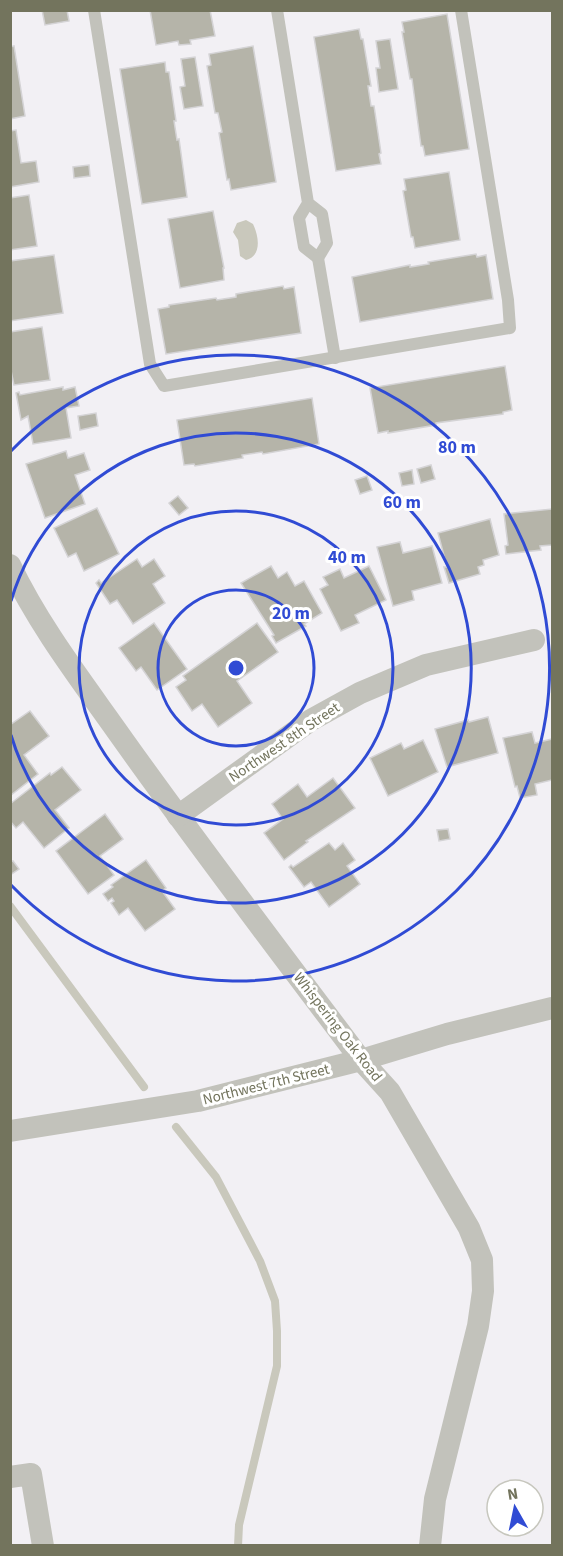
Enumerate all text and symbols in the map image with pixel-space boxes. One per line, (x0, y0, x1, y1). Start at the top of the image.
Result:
text: 80 m (438, 435, 476, 460)
text: 60 m (383, 490, 421, 515)
text: 40 m (328, 545, 366, 570)
text: 20 m (272, 601, 310, 626)
centre of rings (226, 658, 246, 678)
street label: Northwest 8th Street (225, 697, 344, 787)
street label: Whispering Oak Road (288, 968, 387, 1086)
street label: Northwest 7th Street (201, 1059, 332, 1110)
north arrow (485, 1478, 545, 1538)
text: N (506, 1482, 520, 1506)

